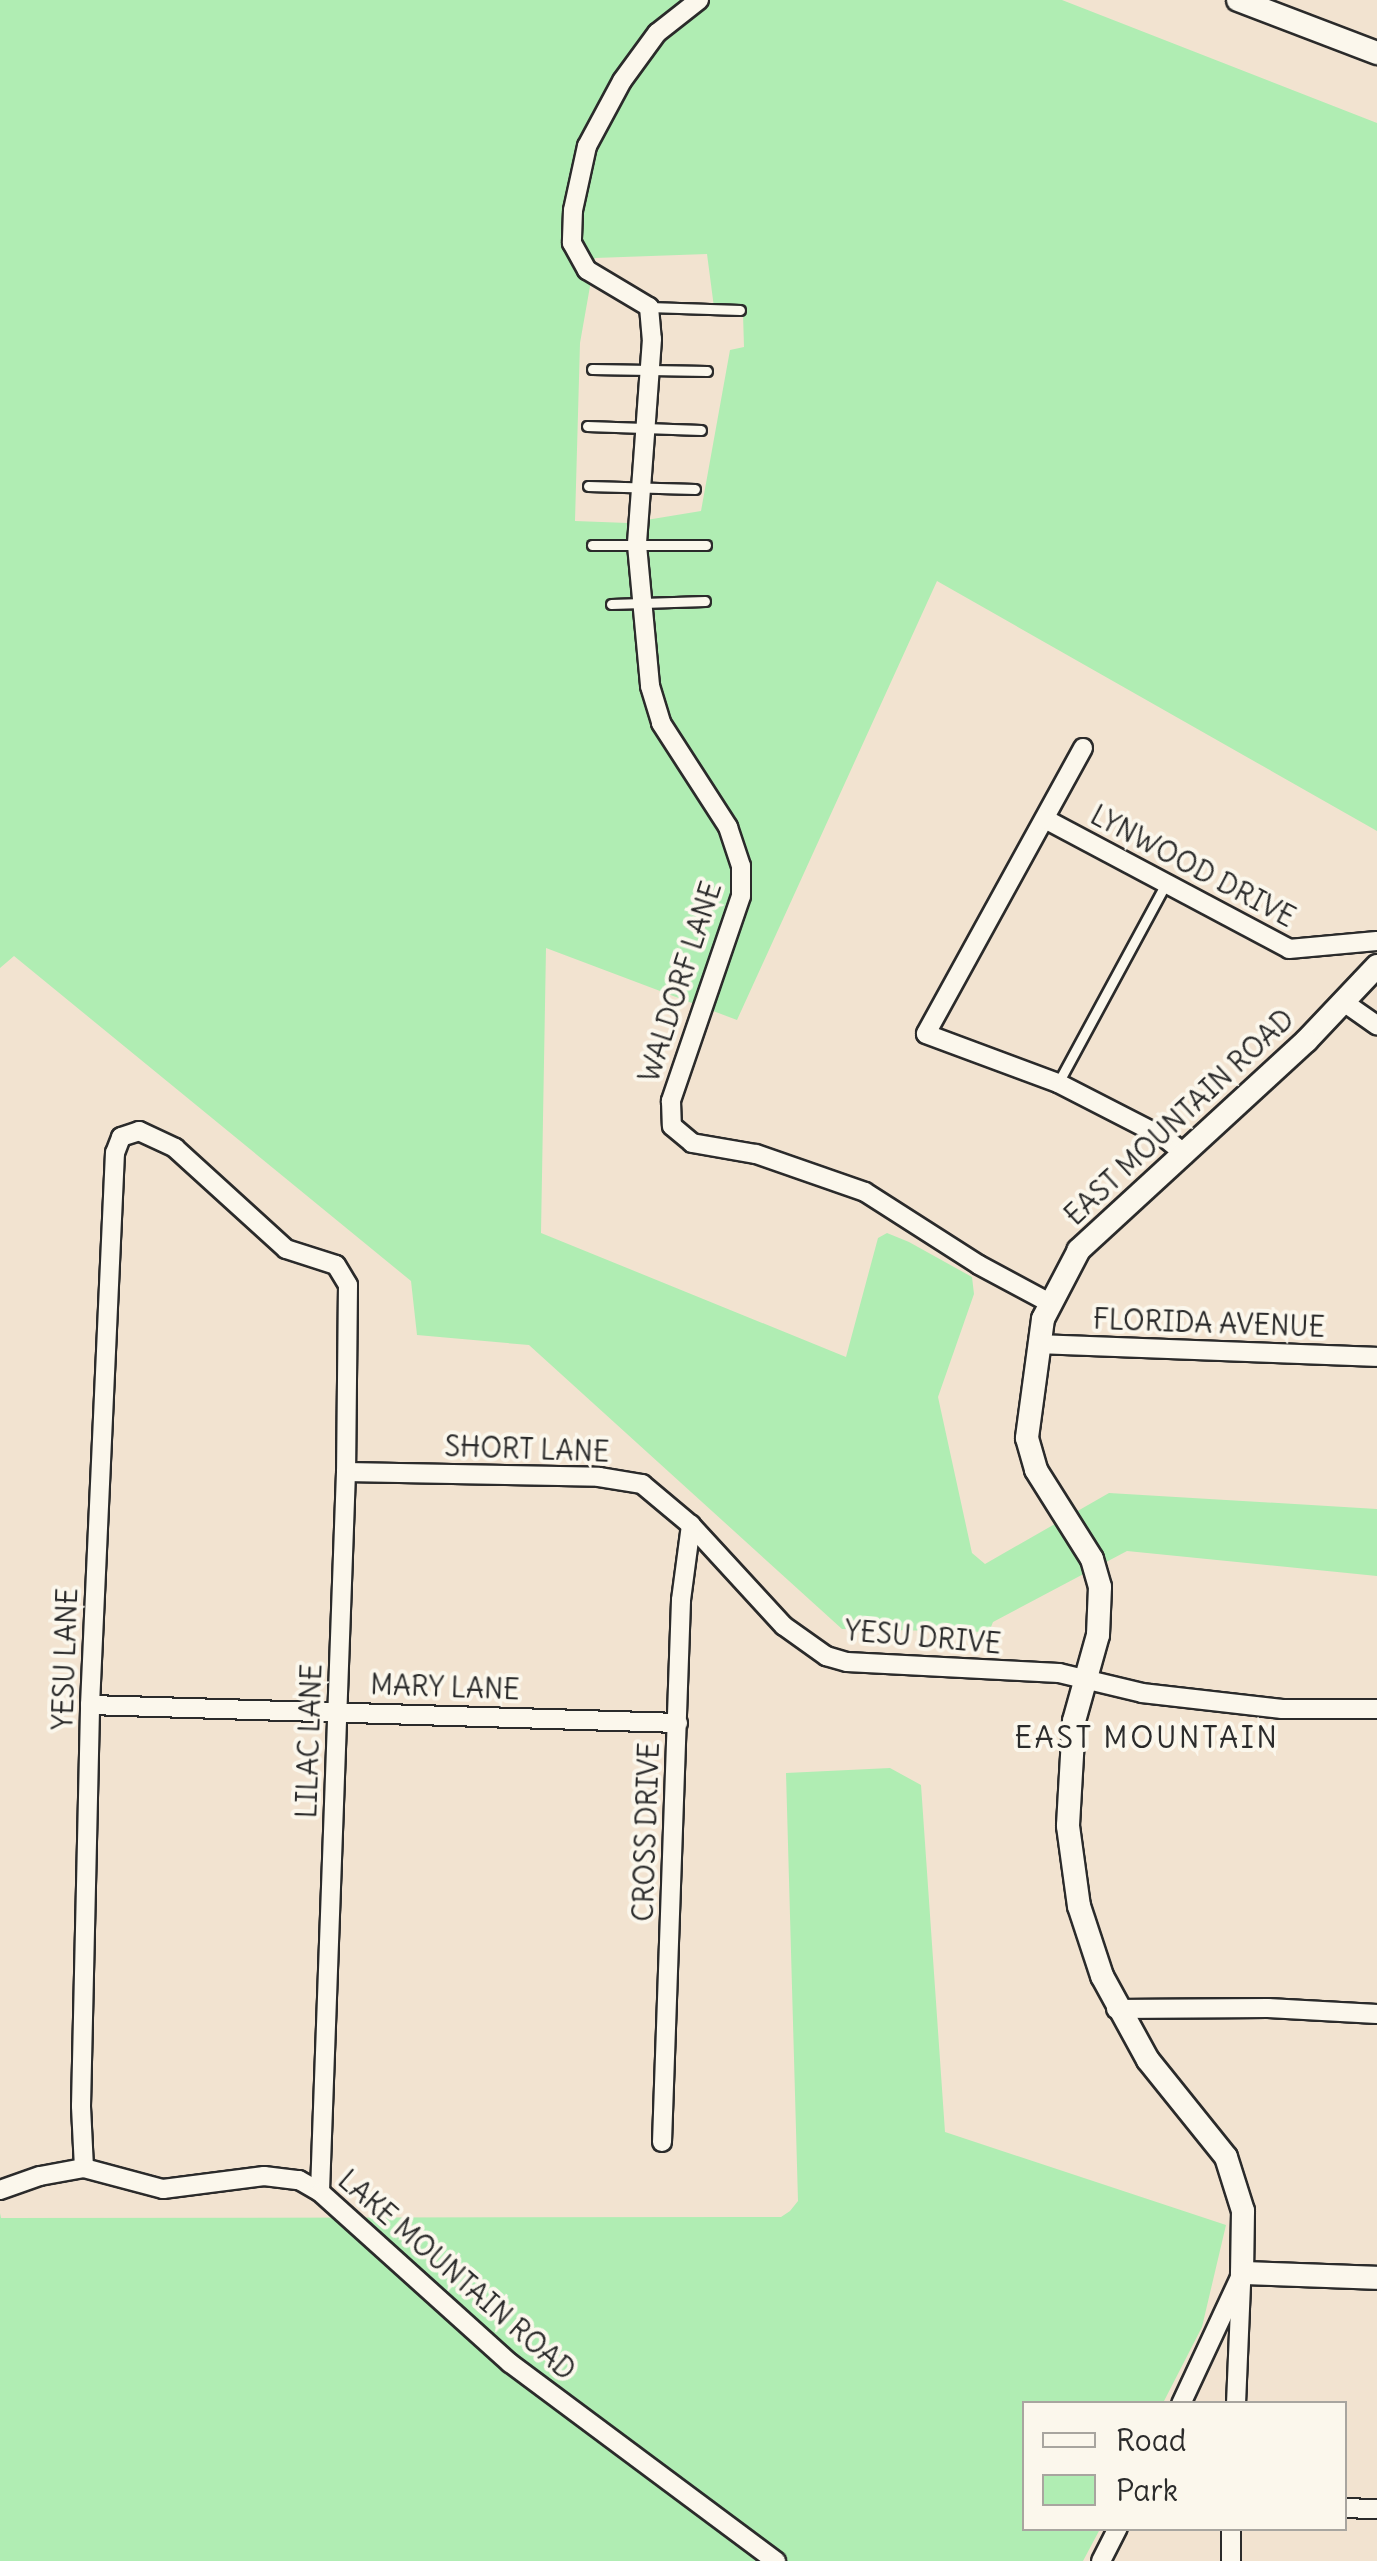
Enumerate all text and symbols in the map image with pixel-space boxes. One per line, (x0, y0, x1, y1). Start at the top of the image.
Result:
street label: LYNWOOD DRIVE (1085, 798, 1301, 934)
street label: WALDORF LANE (632, 877, 728, 1087)
street label: EAST MOUNTAIN ROAD (1057, 1002, 1301, 1232)
street label: FLORIDA AVENUE (1092, 1302, 1326, 1344)
street label: SHORT LANE (444, 1429, 610, 1469)
street label: YESU LANE (46, 1587, 84, 1731)
street label: YESU DRIVE (843, 1613, 1003, 1661)
street label: LILAC LANE (290, 1663, 328, 1819)
street label: MARY LANE (370, 1668, 520, 1706)
district label: EAST MOUNTAIN (1014, 1719, 1280, 1755)
street label: CROSS DRIVE (626, 1742, 666, 1922)
street label: LAKE MOUNTAIN ROAD (332, 2163, 582, 2387)
legend (1022, 2401, 1347, 2531)
text: Road (1116, 2421, 1186, 2459)
text: Park (1116, 2471, 1178, 2509)

